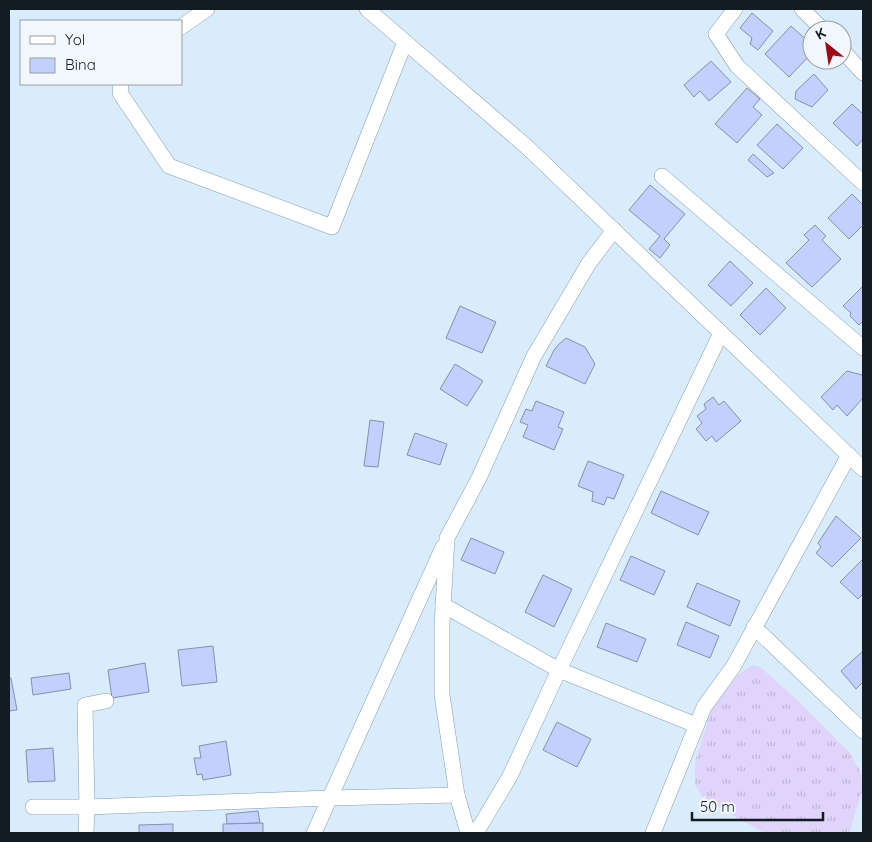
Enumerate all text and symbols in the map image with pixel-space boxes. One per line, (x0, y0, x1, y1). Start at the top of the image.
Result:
legend (20, 20, 182, 85)
north arrow (802, 20, 852, 70)
text: K (812, 24, 829, 44)
text: Yol (65, 30, 85, 49)
text: Bina (65, 55, 96, 74)
scale bar (692, 790, 823, 822)
text: 50 m (700, 797, 735, 816)

